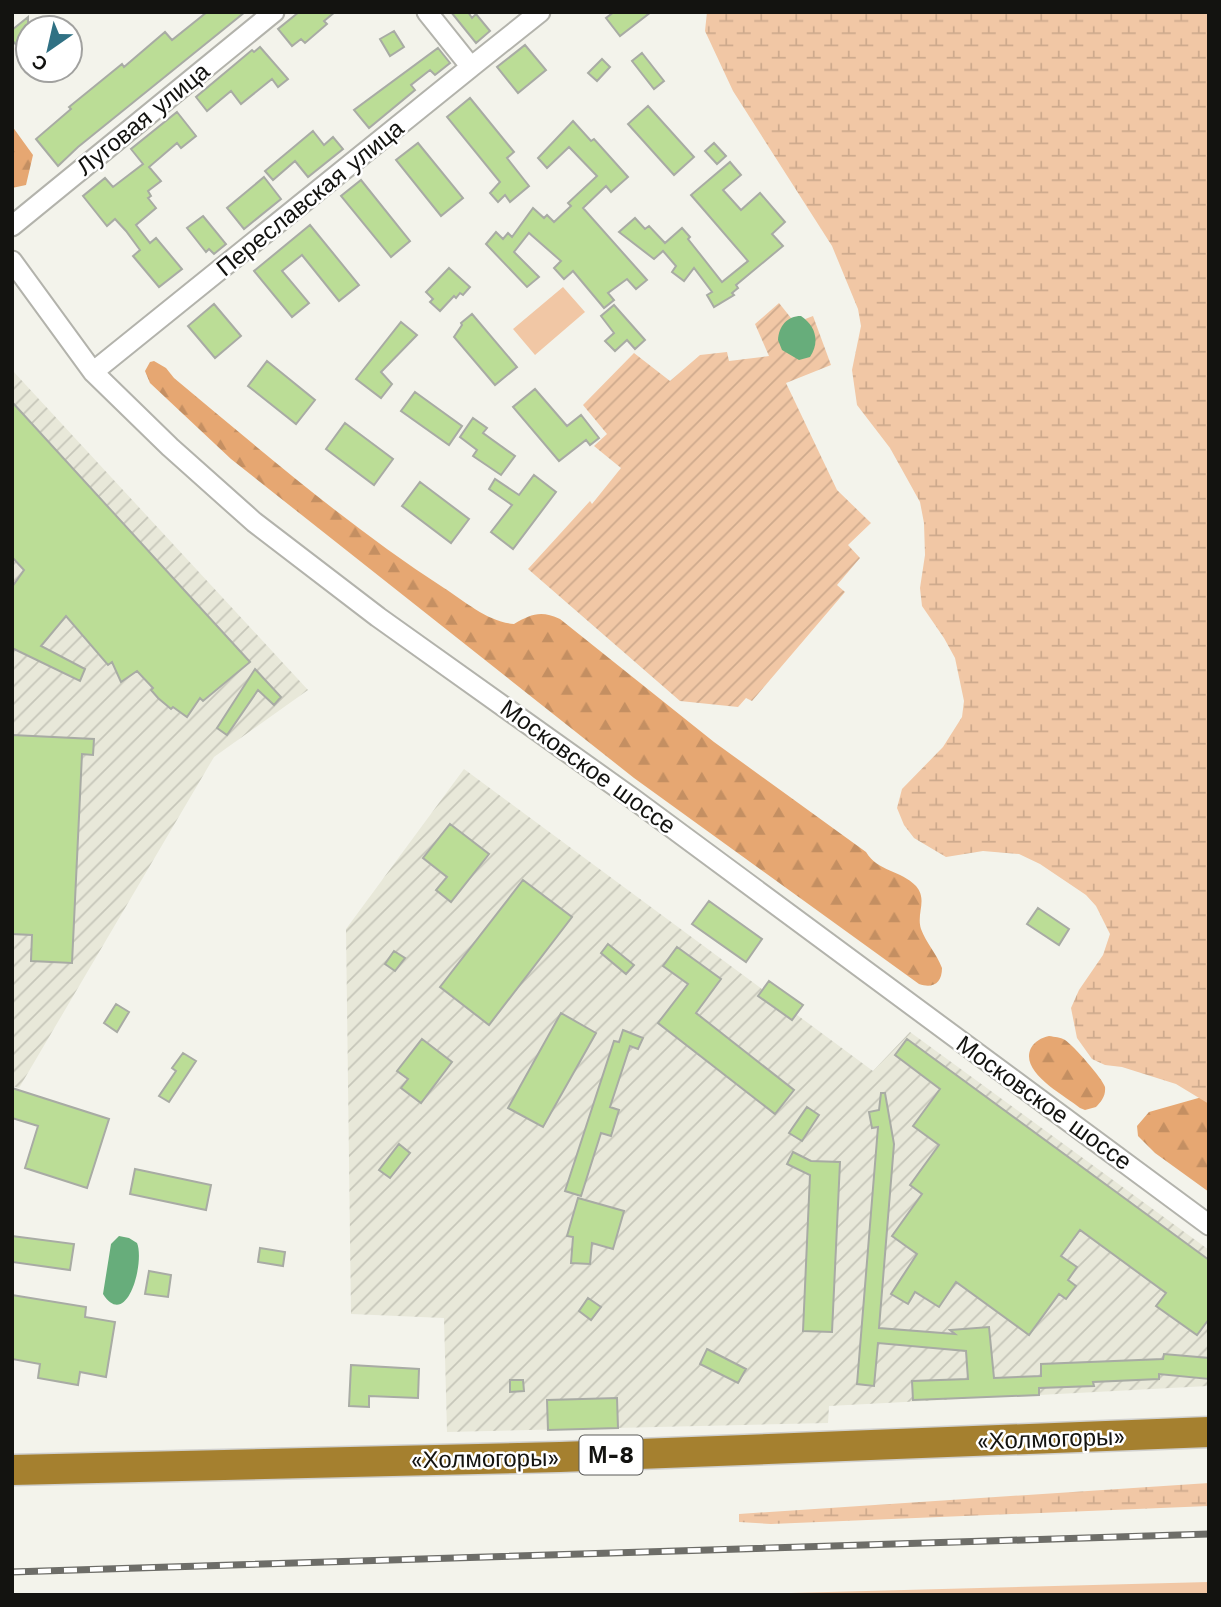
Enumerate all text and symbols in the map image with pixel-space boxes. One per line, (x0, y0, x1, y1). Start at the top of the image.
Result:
north arrow (14, 14, 84, 84)
text: С (27, 49, 52, 76)
street label: Луговая улица (71, 57, 215, 181)
street label: Переславская улица (211, 114, 410, 282)
street label: Московское шоссе (495, 694, 681, 840)
street label: Московское шоссе (951, 1030, 1137, 1176)
street label: «Холмогоры» (976, 1422, 1126, 1456)
road number: М-8 (580, 1436, 642, 1474)
street label: «Холмогоры» (411, 1444, 559, 1474)

